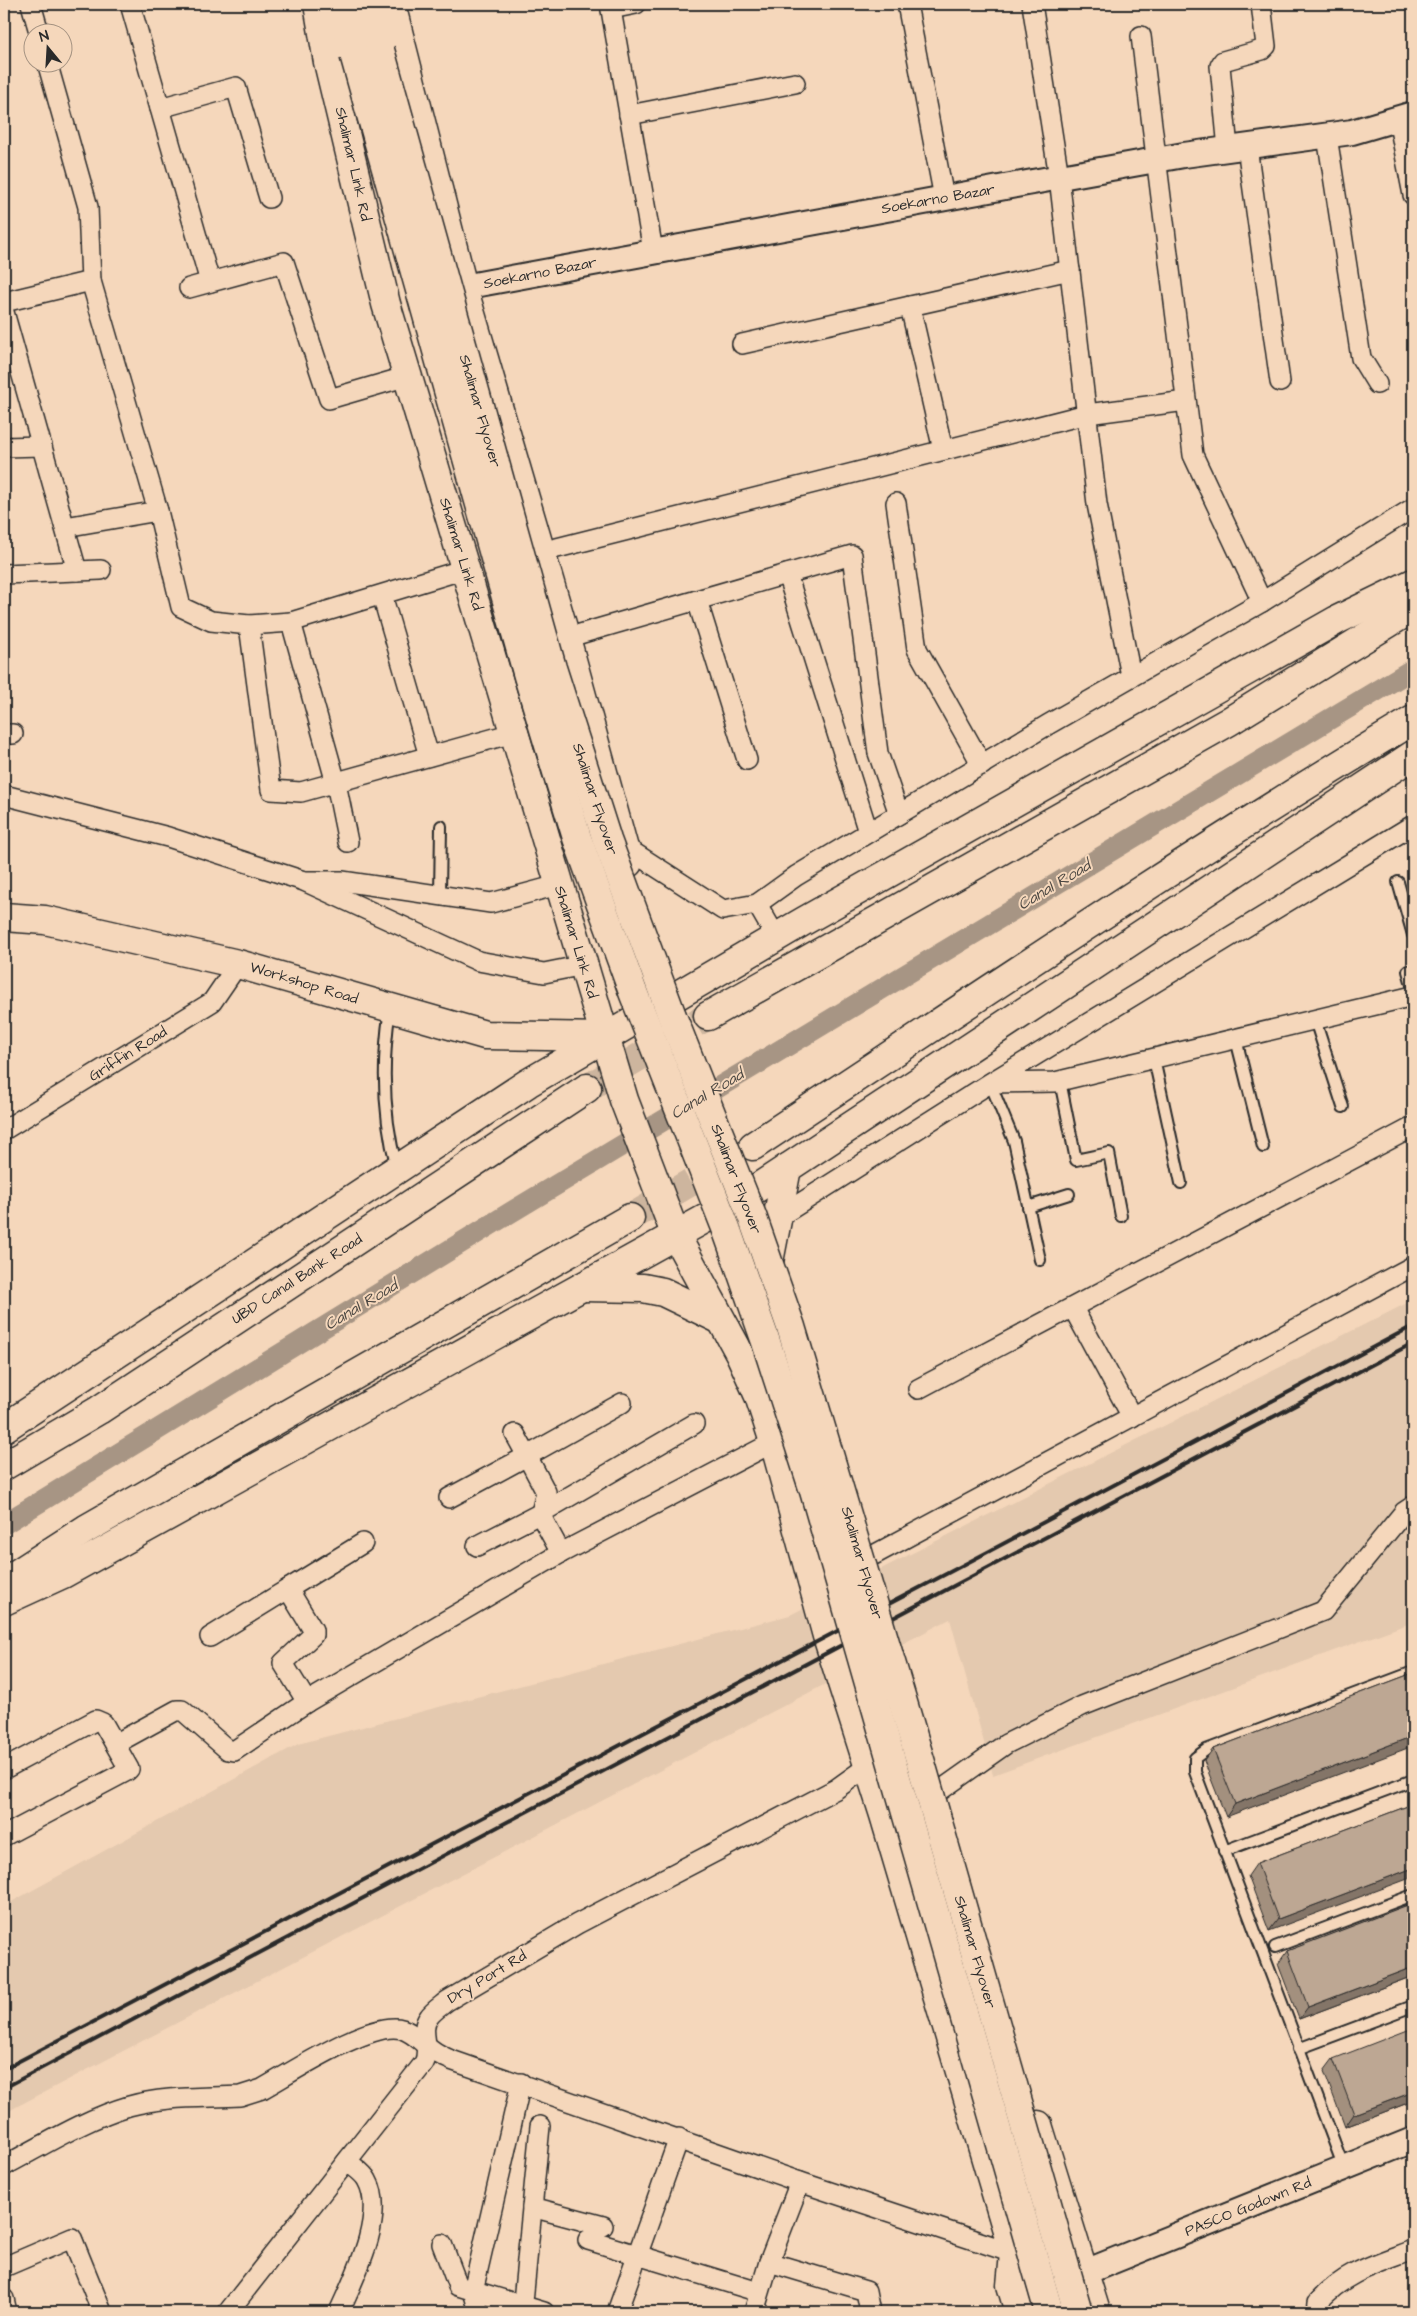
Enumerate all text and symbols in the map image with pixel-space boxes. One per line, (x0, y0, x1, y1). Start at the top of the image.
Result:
north arrow (22, 22, 72, 72)
text: N (37, 26, 52, 47)
street label: Shalimar Link Rd (330, 105, 376, 223)
street label: Soekarno Bazar (880, 179, 996, 219)
street label: Soekarno Bazar (482, 252, 598, 294)
street label: Shalimar Flyover (453, 352, 506, 470)
street label: Shalimar Link Rd (434, 495, 488, 613)
street label: Shalimar Flyover (566, 740, 623, 858)
water label: Canal Road (1013, 853, 1097, 915)
street label: Shalimar Link Rd (549, 883, 603, 1001)
street label: Workshop Road (247, 957, 361, 1010)
street label: Griffin Road (85, 1021, 172, 1086)
water label: Canal Road (666, 1062, 750, 1124)
street label: Shalimar Flyover (704, 1121, 767, 1238)
street label: UBD Canal Bank Road (228, 1229, 367, 1329)
water label: Canal Road (320, 1273, 404, 1335)
street label: Shalimar Flyover (835, 1504, 888, 1622)
street label: Shalimar Flyover (948, 1893, 1001, 2011)
street label: Dry Port Rd (443, 1945, 531, 2010)
street label: PASCO Godown Rd (1182, 2172, 1315, 2242)

